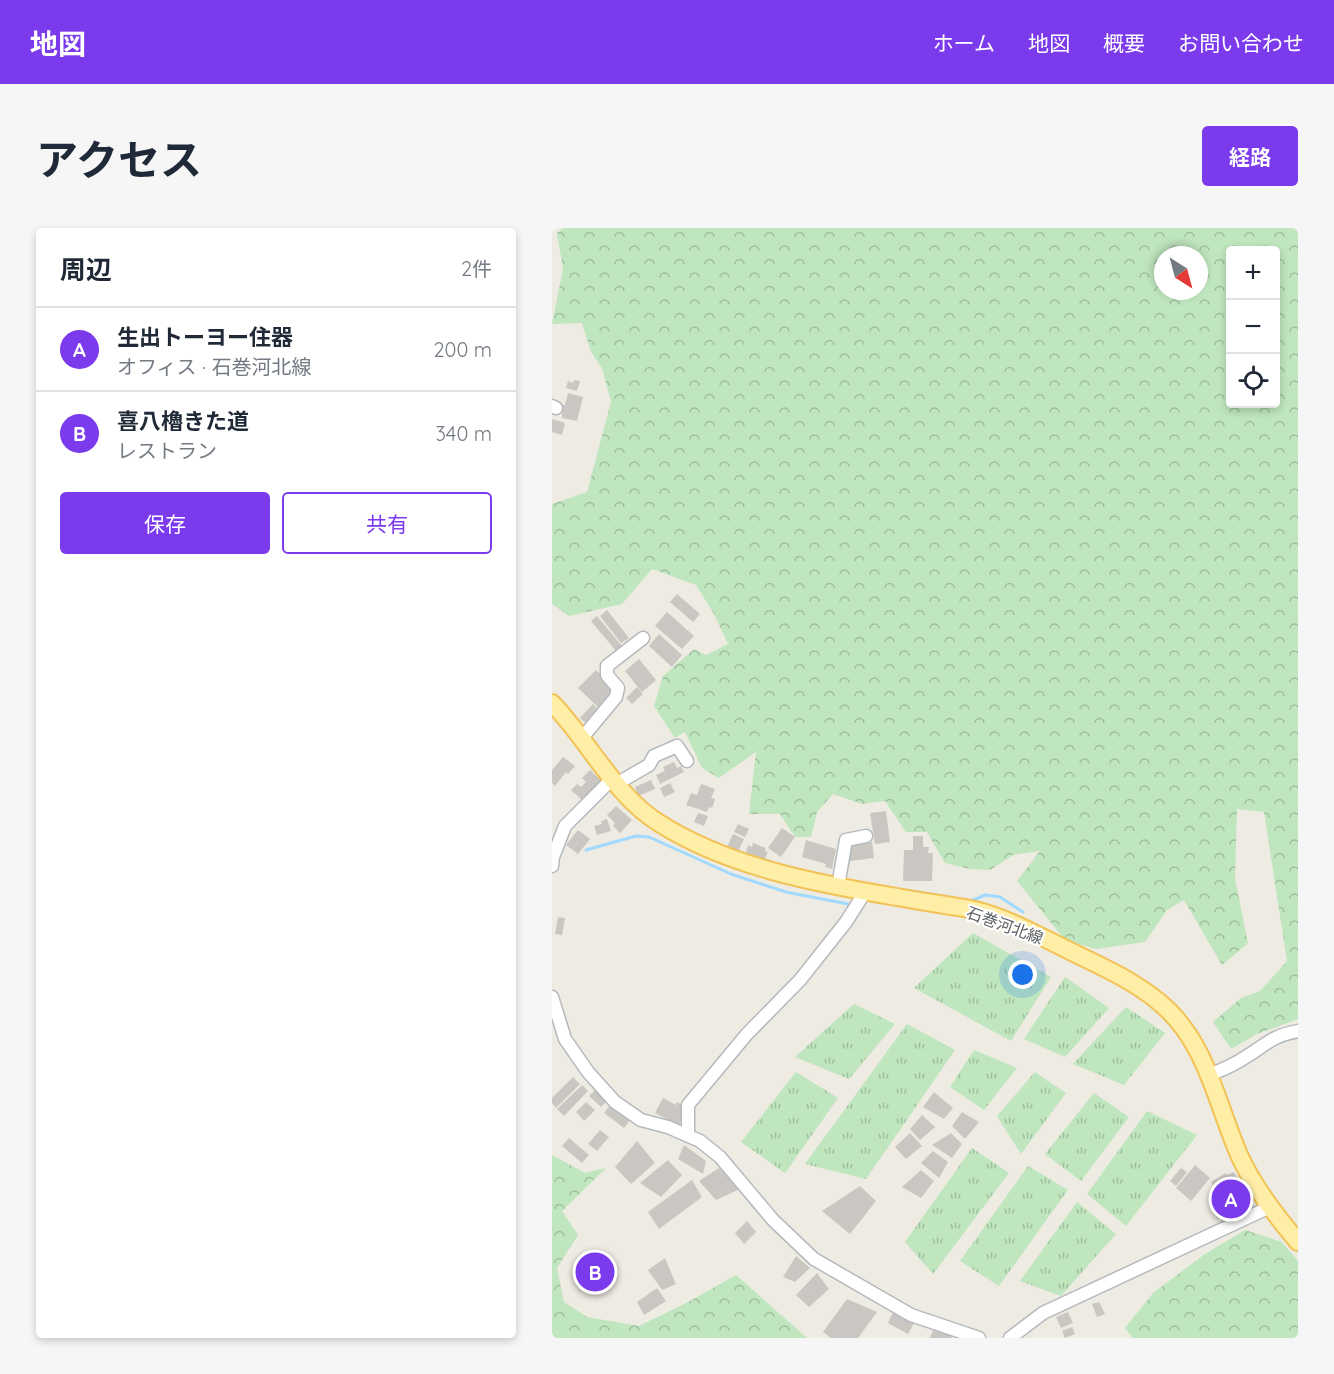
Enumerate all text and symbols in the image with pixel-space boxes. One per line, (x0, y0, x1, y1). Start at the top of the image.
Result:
text: 地図 (30, 26, 86, 61)
text: ホーム (933, 30, 995, 56)
text: 地図 (1028, 30, 1070, 56)
text: 概要 (1103, 30, 1145, 56)
text: お問い合わせ (1178, 30, 1304, 56)
button: 経路 (1202, 126, 1298, 186)
text: アクセス (36, 133, 202, 186)
north arrow (1154, 246, 1208, 300)
map controls (1226, 246, 1280, 408)
button: + (1226, 246, 1280, 300)
text: 周辺 (60, 253, 112, 286)
text: 2件 (461, 256, 492, 281)
button: − (1226, 300, 1280, 354)
text: 生出トーヨー住器 (117, 323, 293, 351)
text: A (73, 337, 86, 362)
text: 200 m (433, 337, 492, 362)
text: オフィス · 石巻河北線 (117, 354, 311, 379)
button: locate (1226, 354, 1280, 408)
text: 喜八櫓きた道 (117, 407, 249, 435)
text: B (73, 421, 86, 446)
text: 340 m (435, 421, 492, 446)
text: レストラン (117, 438, 217, 463)
button: 保存 (60, 492, 270, 554)
button: 共有 (282, 492, 492, 554)
street label: 石巻河北線 (964, 902, 1046, 948)
your location (1008, 960, 1037, 989)
pin: A (1212, 1176, 1250, 1222)
pin: B (576, 1250, 615, 1294)

